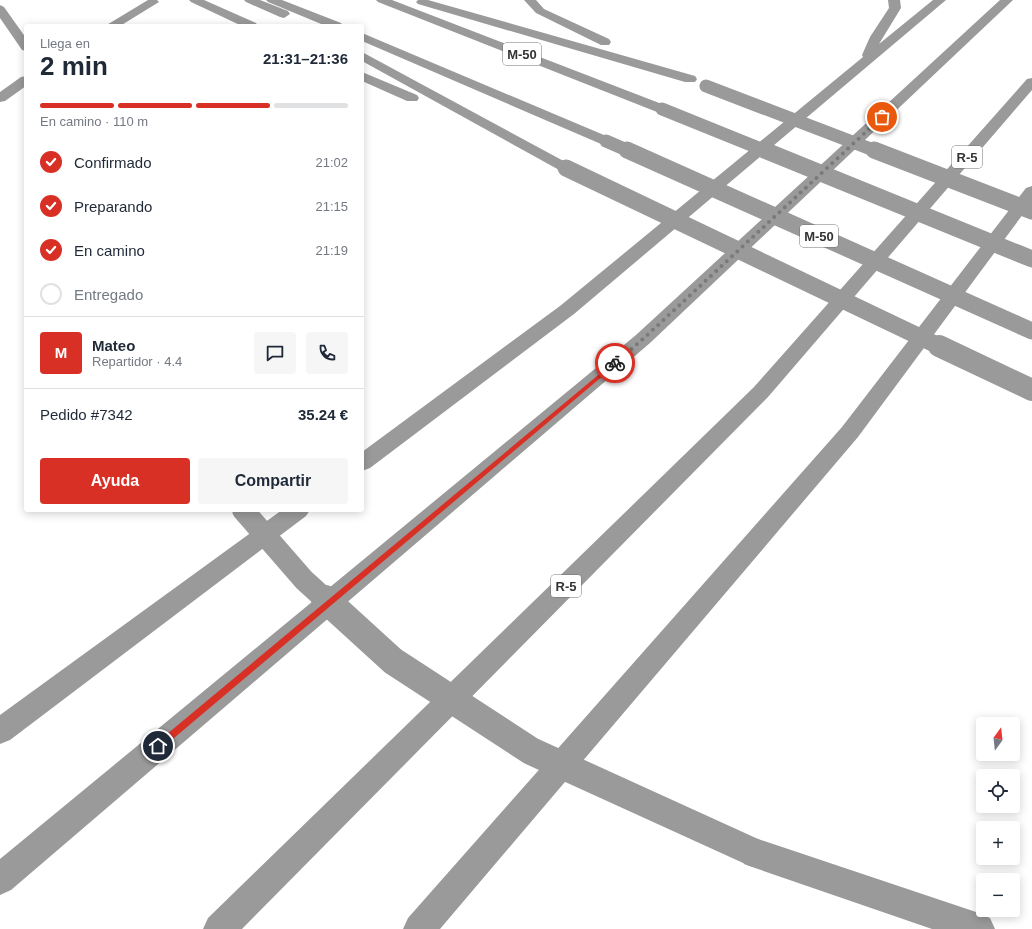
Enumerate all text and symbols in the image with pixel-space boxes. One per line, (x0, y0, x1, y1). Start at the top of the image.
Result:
text: Llega en (40, 36, 90, 51)
road number: M-50 (503, 43, 541, 65)
text: 21:31–21:36 (263, 50, 348, 67)
text: 2 min (40, 51, 108, 81)
pin (865, 100, 899, 134)
icon: bag (871, 106, 893, 128)
text: En camino · 110 m (40, 114, 148, 129)
road number: R-5 (952, 146, 982, 168)
icon: check (40, 151, 62, 173)
text: Confirmado (74, 154, 152, 171)
text: 21:02 (315, 155, 348, 170)
icon: check (40, 195, 62, 217)
text: Preparando (74, 198, 152, 215)
text: 21:15 (315, 199, 348, 214)
road number: M-50 (800, 225, 838, 247)
icon: check (40, 239, 62, 261)
text: En camino (74, 242, 145, 259)
text: 21:19 (315, 243, 348, 258)
text: Entregado (74, 286, 143, 303)
button: chat (254, 332, 296, 374)
button: phone (306, 332, 348, 374)
text: Mateo (92, 337, 135, 354)
courier (595, 343, 635, 383)
text: M (55, 344, 67, 361)
icon: bike (604, 352, 626, 374)
text: Repartidor · 4.4 (92, 354, 182, 369)
text: Pedido #7342 (40, 406, 133, 423)
text: 35.24 € (298, 406, 348, 423)
button: Ayuda (40, 458, 190, 504)
button: Compartir (198, 458, 348, 504)
road number: R-5 (551, 575, 581, 597)
north arrow (976, 717, 1020, 761)
map controls (976, 717, 1020, 917)
pin (141, 729, 175, 763)
icon: home (147, 735, 169, 757)
button: locate (976, 769, 1020, 813)
button: + (976, 821, 1020, 865)
button: − (976, 873, 1020, 917)

